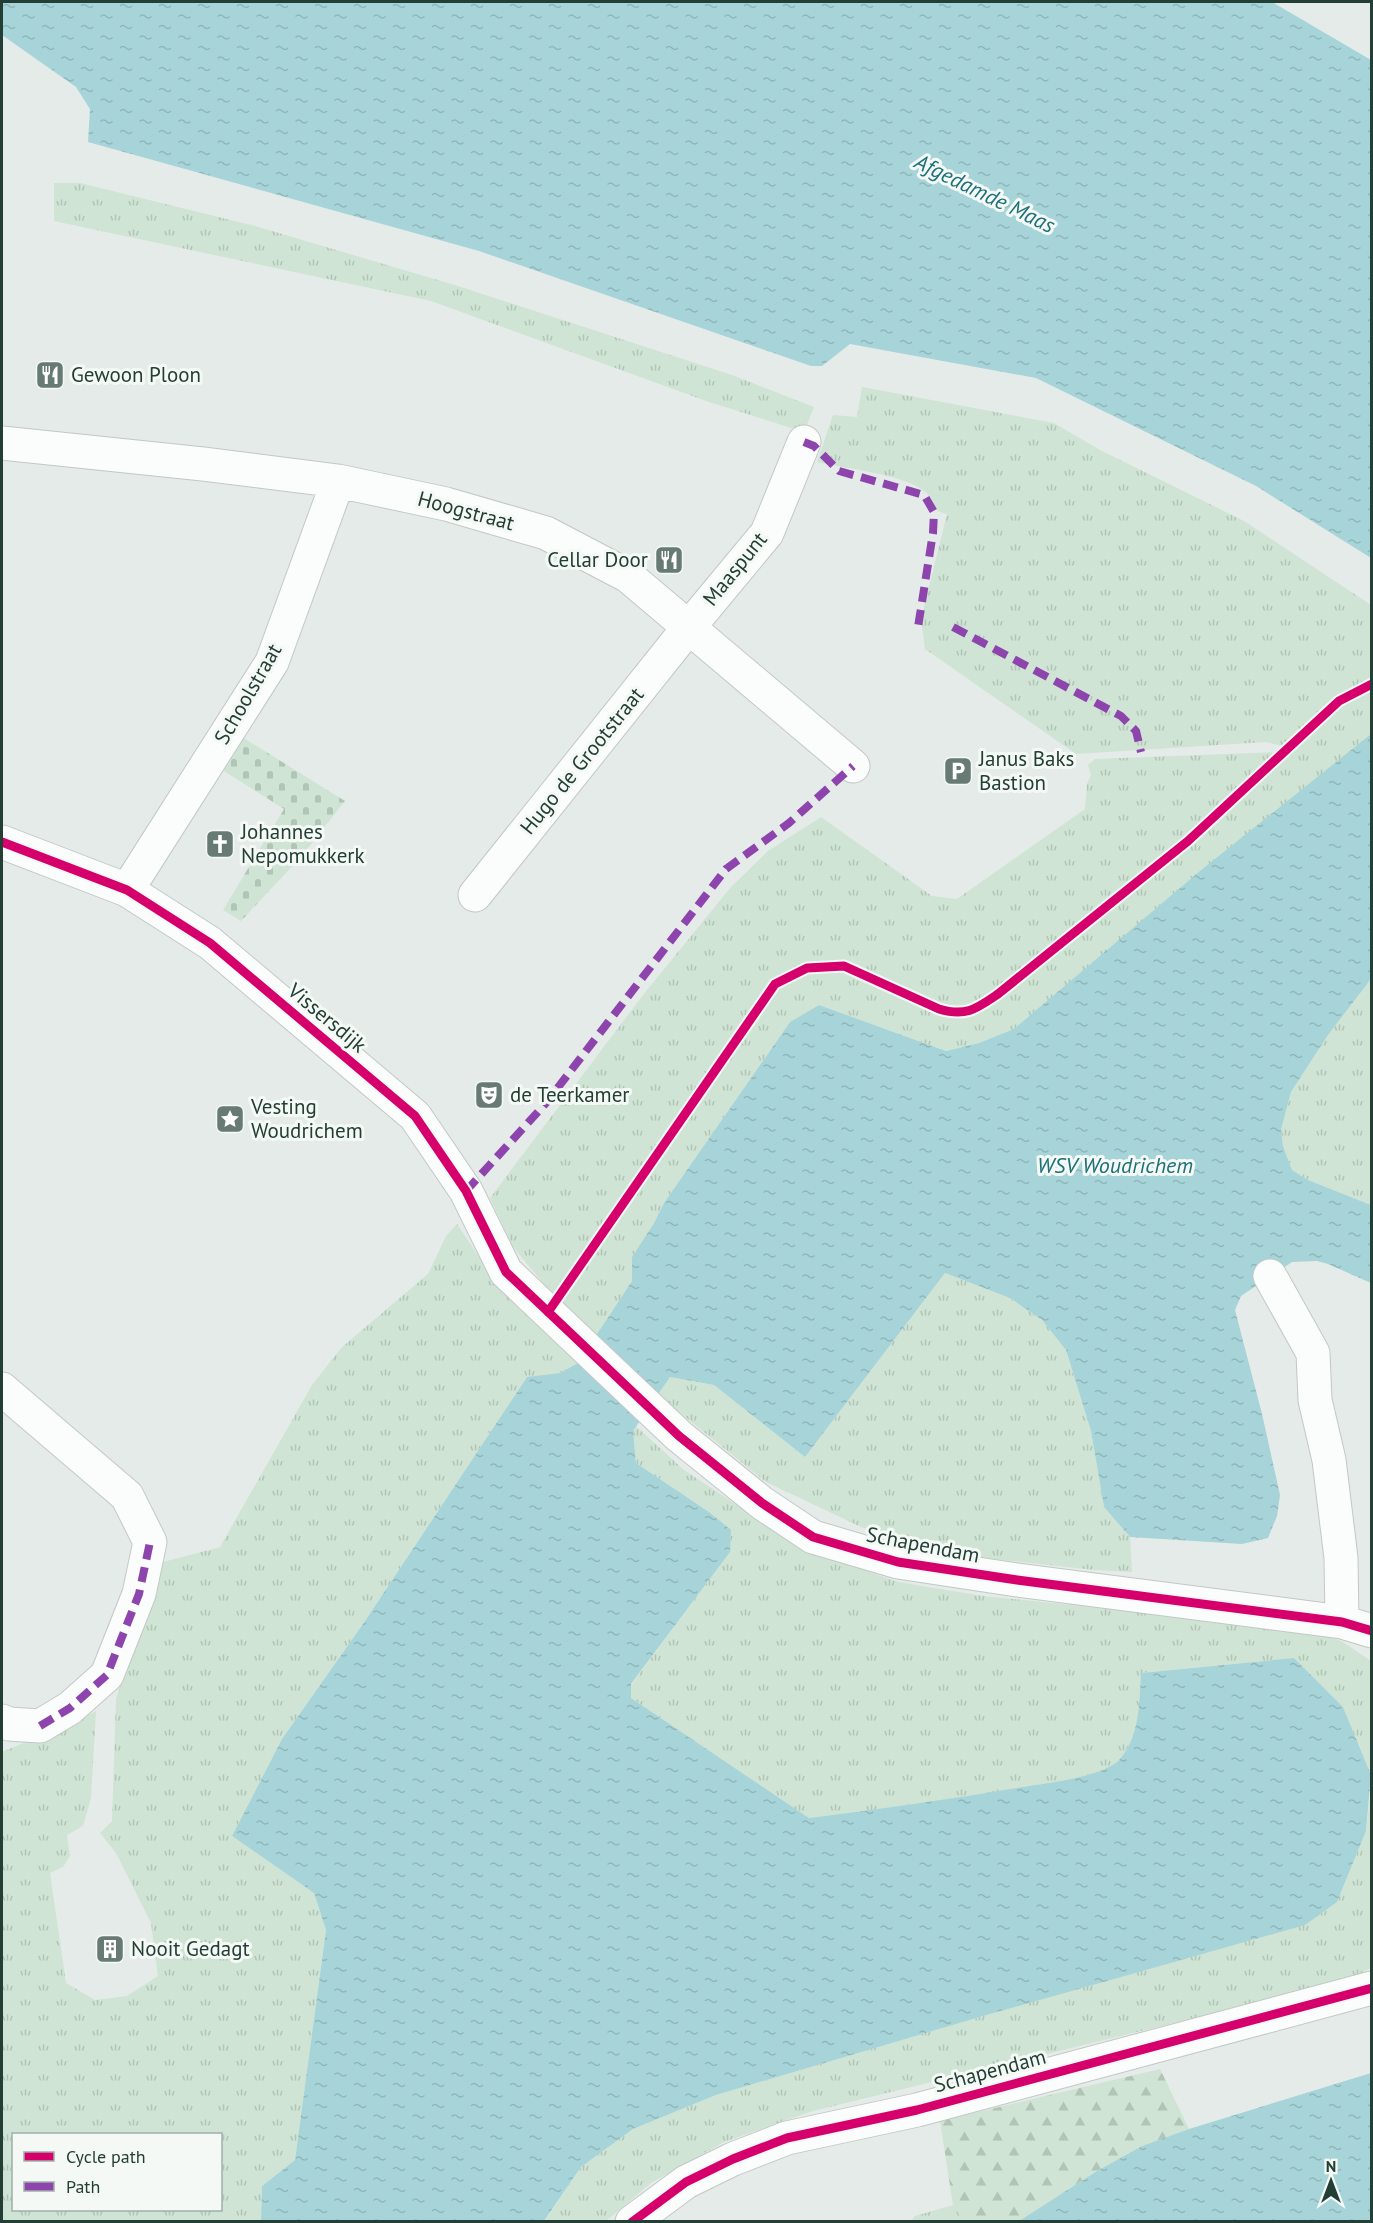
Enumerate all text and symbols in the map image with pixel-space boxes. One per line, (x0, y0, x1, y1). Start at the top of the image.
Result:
water label: Afgedamde Maas (909, 147, 1060, 239)
restaurant icon: Gewoon Ploon (34, 359, 66, 391)
place label: Gewoon Ploon (71, 361, 201, 388)
street label: Hoogstraat (415, 485, 517, 536)
street label: Maaspunt (697, 526, 773, 611)
restaurant icon: Cellar Door (653, 544, 685, 576)
place label: Cellar Door (547, 546, 648, 573)
street label: Schoolstraat (208, 639, 287, 749)
street label: Hugo de Grootstraat (514, 682, 649, 840)
place label: Janus Baks Bastion (978, 745, 1074, 796)
parking icon: Janus Baks Bastion (942, 755, 974, 787)
place label: Johannes Nepomukkerk (240, 818, 365, 869)
church icon: Johannes Nepomukkerk (204, 828, 236, 860)
street label: Vissersdijk (282, 976, 372, 1058)
theatre icon: de Teerkamer (473, 1079, 505, 1111)
place label: de Teerkamer (510, 1081, 629, 1108)
place label: Vesting Woudrichem (250, 1093, 363, 1144)
place icon: Vesting Woudrichem (214, 1103, 246, 1135)
water label: WSV Woudrichem (1037, 1151, 1193, 1179)
street label: Schapendam (864, 1520, 982, 1569)
building icon: Nooit Gedagt (94, 1933, 126, 1965)
place label: Nooit Gedagt (131, 1935, 250, 1962)
street label: Schapendam (931, 2043, 1049, 2098)
legend (12, 2133, 222, 2211)
text: Cycle path (66, 2145, 146, 2168)
north arrow (1301, 2151, 1361, 2211)
text: N (1326, 2156, 1336, 2176)
text: Path (66, 2175, 100, 2198)

